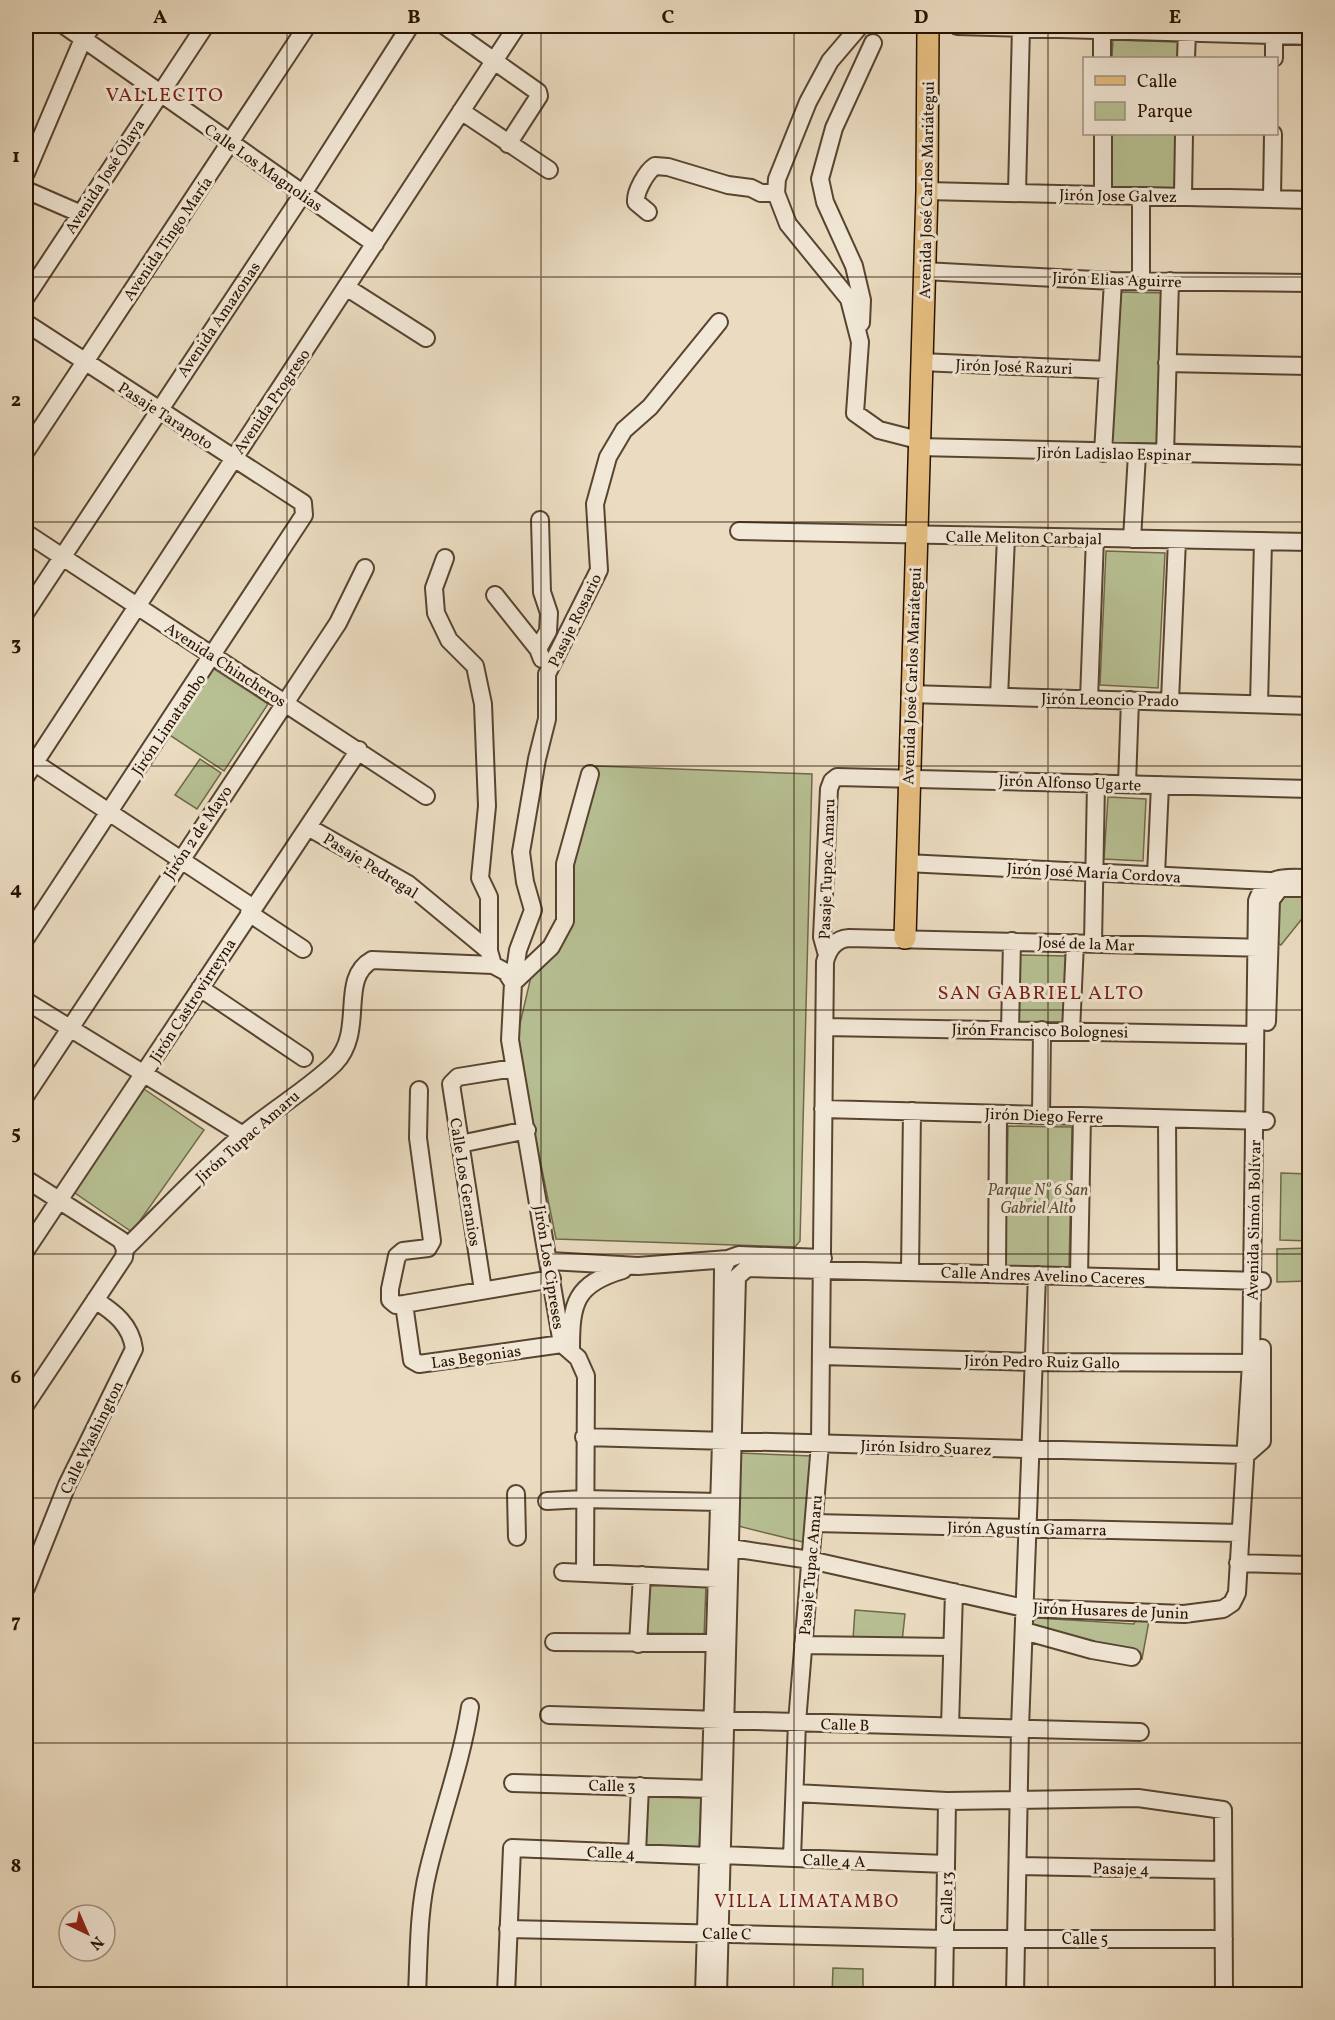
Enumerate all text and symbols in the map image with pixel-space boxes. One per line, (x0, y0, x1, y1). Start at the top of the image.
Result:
text: A (153, 4, 167, 32)
text: B (407, 4, 421, 32)
text: C (662, 4, 675, 32)
text: D (914, 4, 928, 32)
text: E (1169, 4, 1181, 32)
legend (1083, 57, 1278, 135)
text: Calle (1137, 70, 1177, 95)
street label: Avenida José Carlos Mariátegui (915, 81, 941, 299)
district label: VALLECITO (106, 82, 224, 110)
text: Parque (1137, 100, 1192, 125)
street label: Avenida José Olaya (60, 115, 151, 239)
street label: Calle Los Magnolias (199, 120, 326, 218)
text: 1 (12, 143, 20, 171)
street label: Avenida Tingo María (119, 173, 218, 306)
street label: Jirón Jose Galvez (1059, 185, 1177, 209)
street label: Avenida Amazonas (173, 258, 267, 382)
street label: Jirón Elias Aguirre (1052, 268, 1182, 294)
street label: Avenida Progreso (229, 345, 316, 459)
street label: Jirón José Razuri (955, 355, 1073, 381)
street label: Pasaje Tarapoto (113, 378, 217, 456)
text: 2 (11, 387, 21, 415)
street label: Jirón Ladislao Espinar (1036, 443, 1192, 467)
street label: Calle Meliton Carbajal (946, 527, 1103, 551)
street label: Avenida José Carlos Mariátegui (898, 567, 928, 785)
street label: Pasaje Rosario (544, 570, 608, 671)
street label: Avenida Chincheros (160, 618, 290, 713)
text: 3 (11, 631, 21, 659)
street label: Jirón Limatambo (127, 670, 212, 780)
street label: Jirón Leoncio Prado (1041, 689, 1179, 713)
street label: Jirón Alfonso Ugarte (998, 771, 1142, 797)
street label: Jirón 2 de Mayo (159, 782, 238, 884)
street label: Pasaje Tupac Amaru (815, 798, 841, 940)
street label: Pasaje Pedregal (318, 829, 422, 905)
street label: Jirón José María Cordova (1006, 858, 1182, 890)
text: 4 (10, 876, 22, 904)
street label: José de la Mar (1037, 932, 1135, 958)
street label: Jirón Castrovirreyna (145, 935, 242, 1068)
district label: SAN GABRIEL ALTO (937, 980, 1145, 1008)
street label: Jirón Francisco Bolognesi (951, 1019, 1129, 1045)
street label: Jirón Tupac Amaru (191, 1086, 305, 1189)
street label: Jirón Diego Ferre (984, 1104, 1104, 1130)
street label: Calle Los Geranios (443, 1116, 485, 1248)
text: 5 (11, 1120, 21, 1148)
street label: Avenida Simón Bolívar (1243, 1139, 1267, 1301)
park label: Parque N° 6 San Gabriel Alto (988, 1180, 1088, 1220)
street label: Jirón Los Cipreses (527, 1204, 569, 1331)
street label: Calle Andres Avelino Caceres (940, 1262, 1146, 1292)
street label: Las Begonias (430, 1341, 523, 1375)
street label: Jirón Pedro Ruiz Gallo (964, 1351, 1120, 1375)
text: 6 (11, 1364, 22, 1392)
street label: Calle Washington (56, 1377, 130, 1498)
street label: Jirón Isidro Suarez (860, 1436, 992, 1462)
street label: Pasaje Tupac Amaru (795, 1494, 829, 1636)
street label: Jirón Agustín Gamarra (947, 1518, 1107, 1542)
street label: Jirón Husares de Junin (1032, 1598, 1189, 1626)
text: 7 (11, 1608, 21, 1636)
street label: Calle B (820, 1714, 870, 1738)
street label: Calle 3 (588, 1776, 636, 1798)
street label: Calle 4 (586, 1842, 635, 1866)
street label: Calle 4 A (802, 1850, 866, 1874)
text: 8 (11, 1853, 21, 1881)
street label: Pasaje 4 (1092, 1859, 1150, 1881)
street label: Calle 13 (937, 1871, 959, 1925)
district label: VILLA LIMATAMBO (714, 1890, 900, 1915)
north arrow (57, 1903, 117, 1963)
street label: Calle C (702, 1924, 752, 1946)
street label: Calle 5 (1062, 1929, 1108, 1951)
text: N (84, 1930, 108, 1955)

